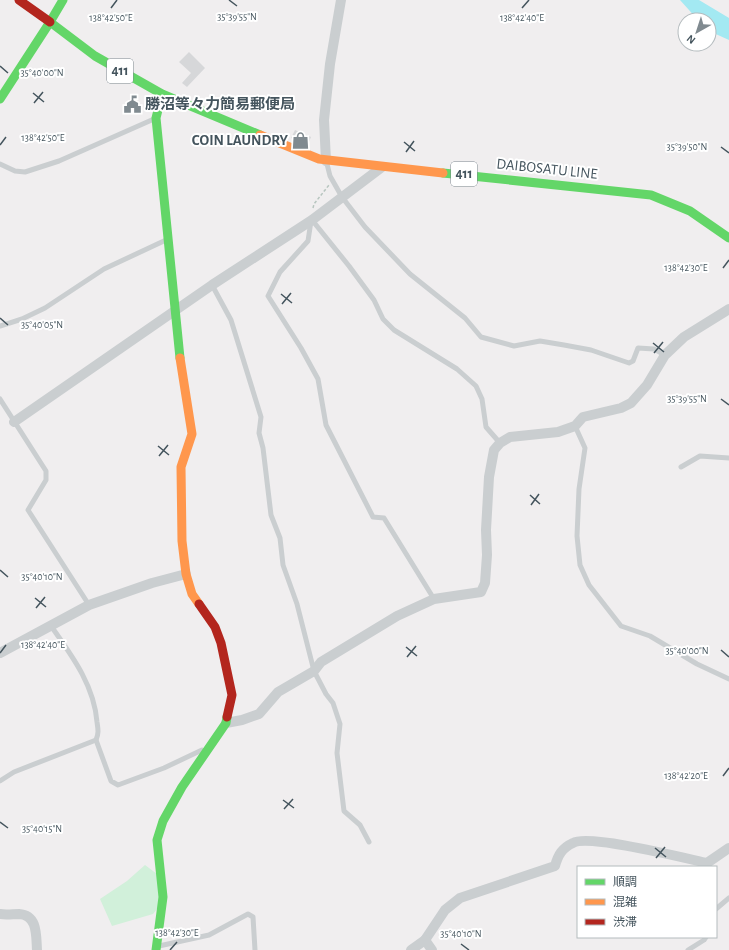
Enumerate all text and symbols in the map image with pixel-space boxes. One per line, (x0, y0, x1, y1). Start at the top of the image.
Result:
text: 35°39'55"N (217, 12, 257, 22)
north arrow (677, 12, 717, 52)
text: 138°42'50"E (89, 13, 133, 23)
text: 138°42'40"E (500, 13, 544, 23)
text: N (685, 33, 697, 46)
road number: 411 (107, 59, 133, 83)
text: 35°40'00"N (20, 68, 64, 78)
public building icon: 勝沼等々力簡易郵便局 (122, 94, 142, 114)
place label: 勝沼等々力簡易郵便局 (145, 96, 295, 112)
shop icon: COIN LAUNDRY (291, 130, 311, 150)
text: 138°42'50"E (21, 133, 65, 143)
place label: COIN LAUNDRY (192, 133, 289, 148)
text: 35°39'50"N (667, 142, 707, 152)
street label: DAIBOSATU LINE (496, 156, 598, 182)
road number: 411 (451, 162, 477, 186)
text: 138°42'30"E (664, 263, 708, 273)
text: 35°40'05"N (21, 320, 63, 330)
text: 35°39'55"N (667, 394, 707, 404)
text: 35°40'10"N (21, 572, 63, 582)
text: 138°42'40"E (21, 640, 65, 650)
text: 35°40'00"N (665, 646, 709, 656)
text: 138°42'20"E (664, 771, 708, 781)
text: 35°40'15"N (22, 824, 62, 834)
legend (577, 866, 717, 938)
text: 順調 (613, 876, 637, 888)
text: 混雑 (613, 895, 637, 908)
text: 渋滞 (613, 916, 637, 928)
text: 138°42'30"E (155, 928, 199, 938)
text: 35°40'10"N (440, 929, 482, 939)

